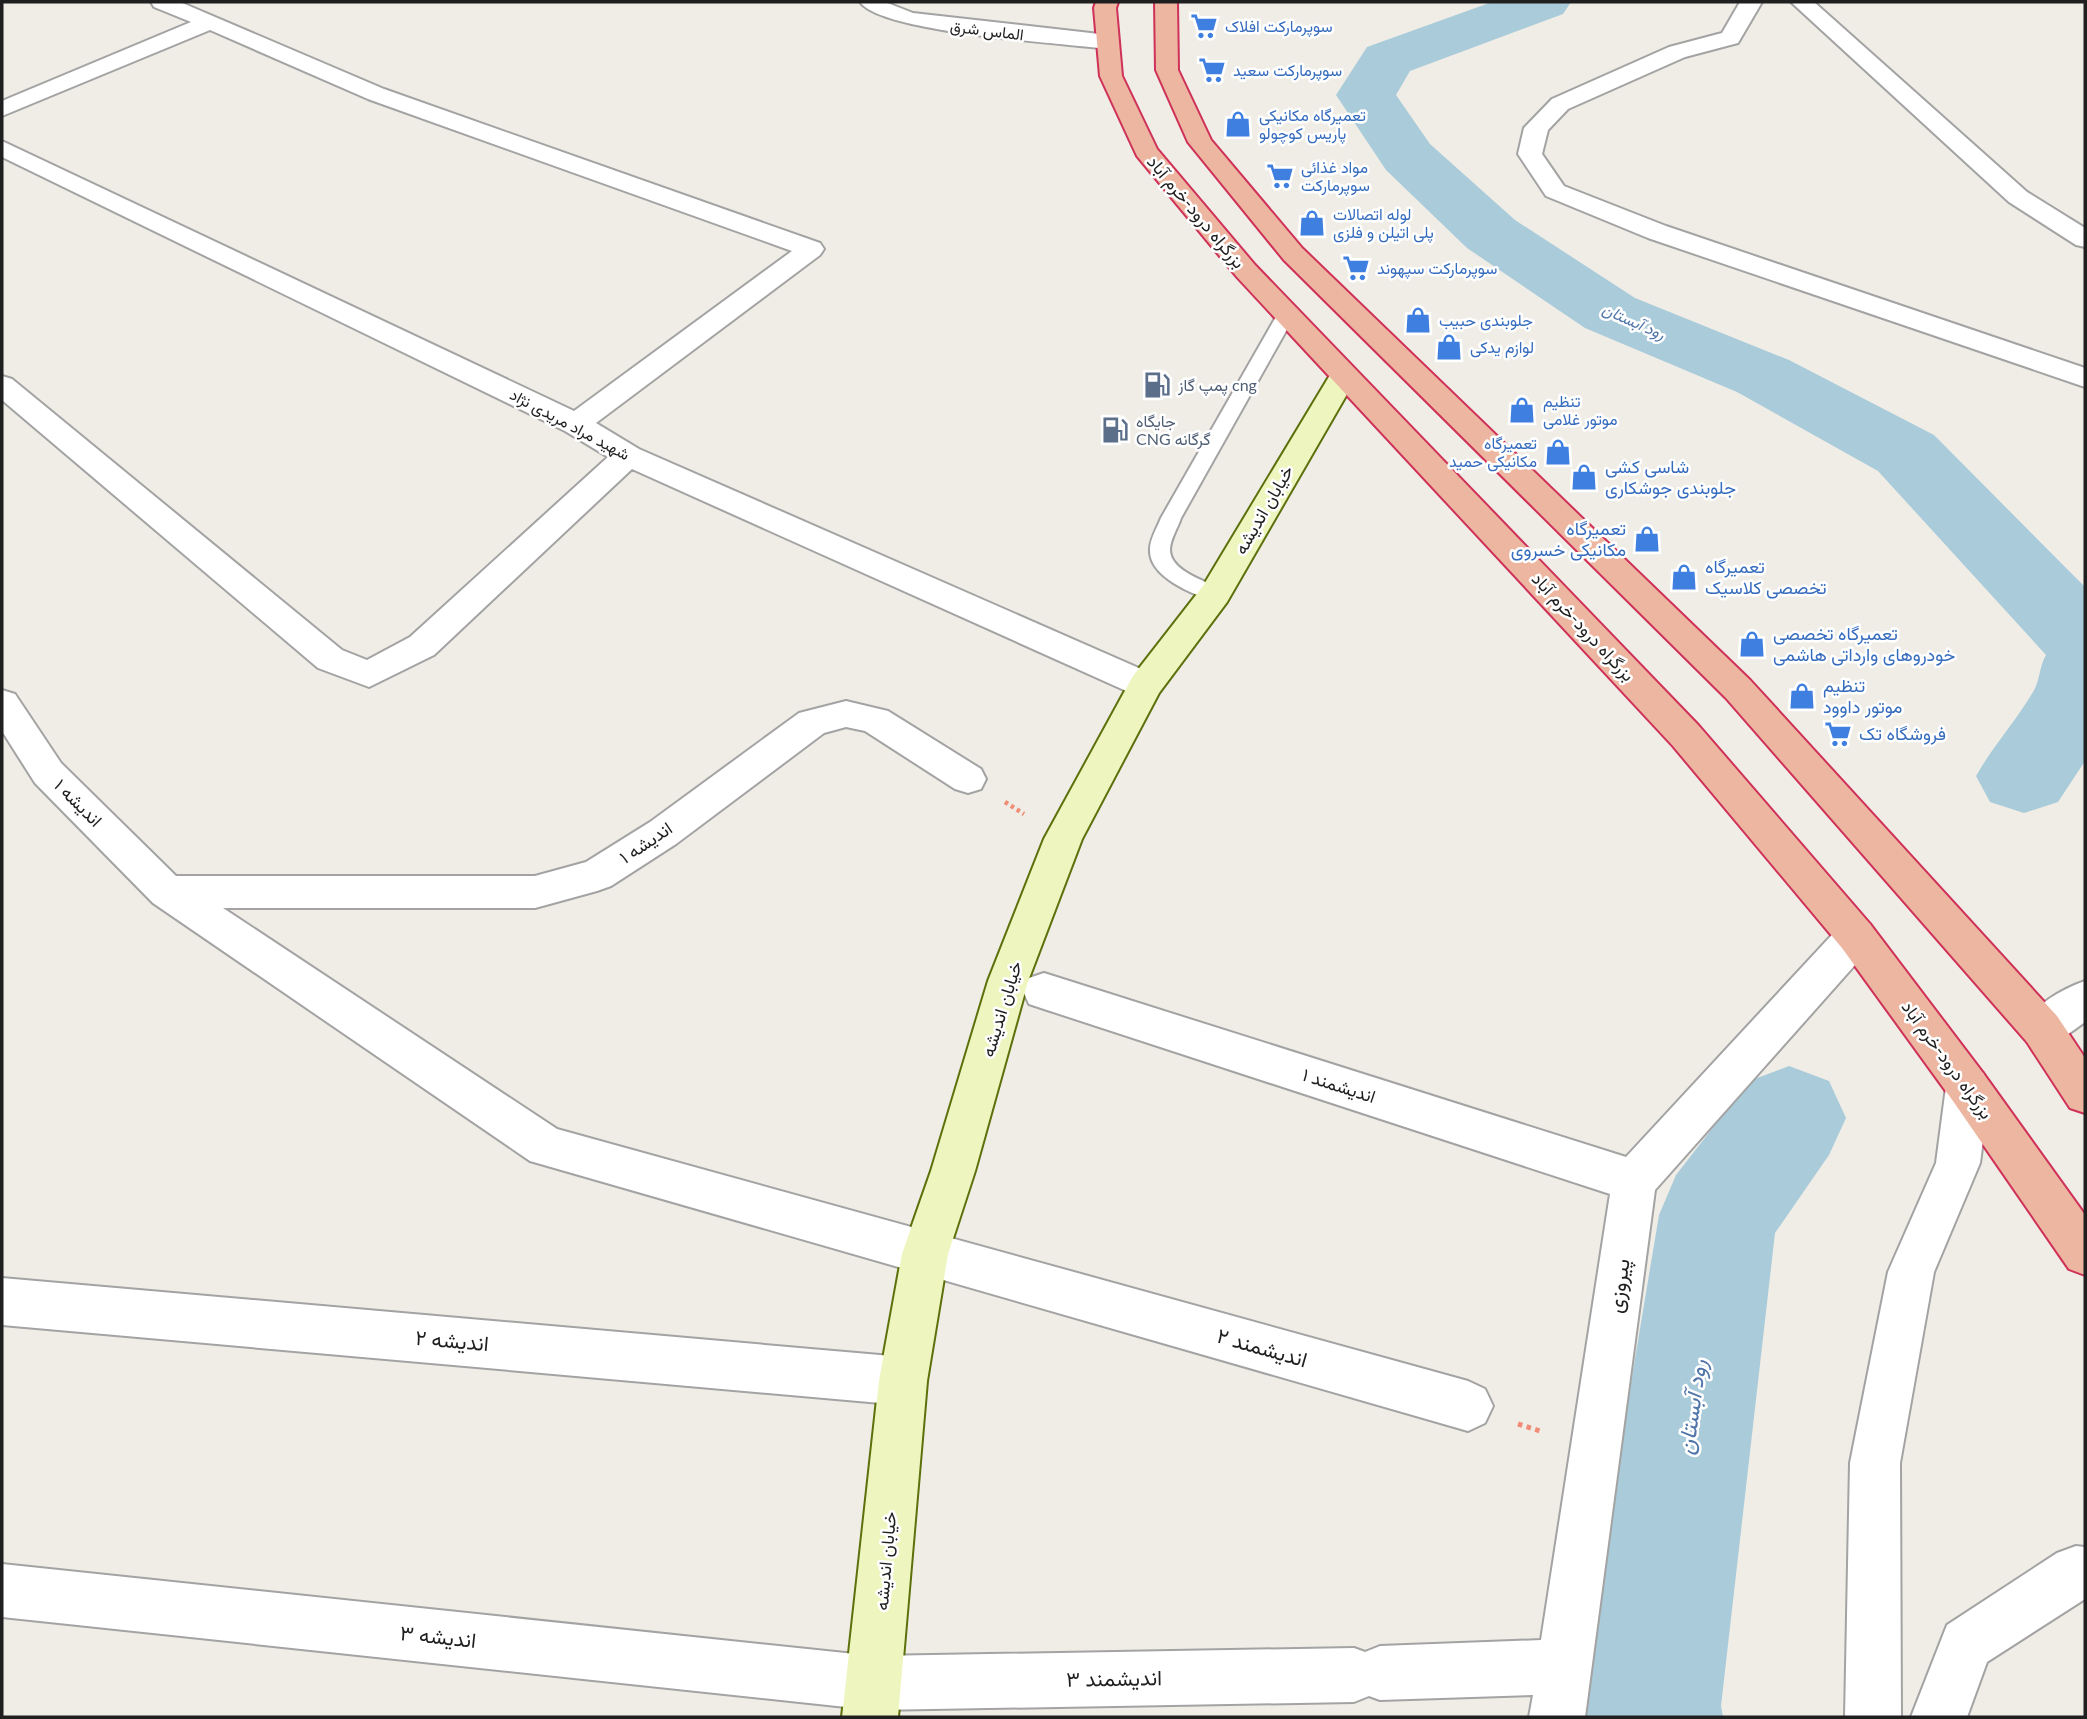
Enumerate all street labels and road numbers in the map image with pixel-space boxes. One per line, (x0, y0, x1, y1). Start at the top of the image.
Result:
street label: الماس شرق (949, 16, 1025, 45)
street label: بزرگراه درود-خرم آباد (1142, 150, 1250, 274)
street label: شهید مراد مریدی نژاد (506, 384, 633, 465)
street label: خیابان اندیشه (1229, 461, 1297, 558)
street label: بزرگراه درود-خرم آباد (1526, 567, 1640, 687)
street label: اندیشه ۱ (50, 774, 107, 831)
street label: اندیشه ۱ (615, 817, 676, 868)
street label: خیابان اندیشه (976, 958, 1026, 1059)
street label: بزرگراه درود-خرم آباد (1896, 996, 1998, 1124)
street label: اندیشمند ۱ (1300, 1063, 1379, 1107)
street label: پیروزی (1601, 1257, 1637, 1315)
street label: اندیشمند ۲ (1214, 1322, 1311, 1372)
street label: اندیشه ۲ (414, 1324, 490, 1356)
street label: خیابان اندیشه (870, 1511, 900, 1611)
street label: اندیشه ۳ (399, 1619, 477, 1653)
street label: اندیشمند ۳ (1066, 1664, 1162, 1692)

